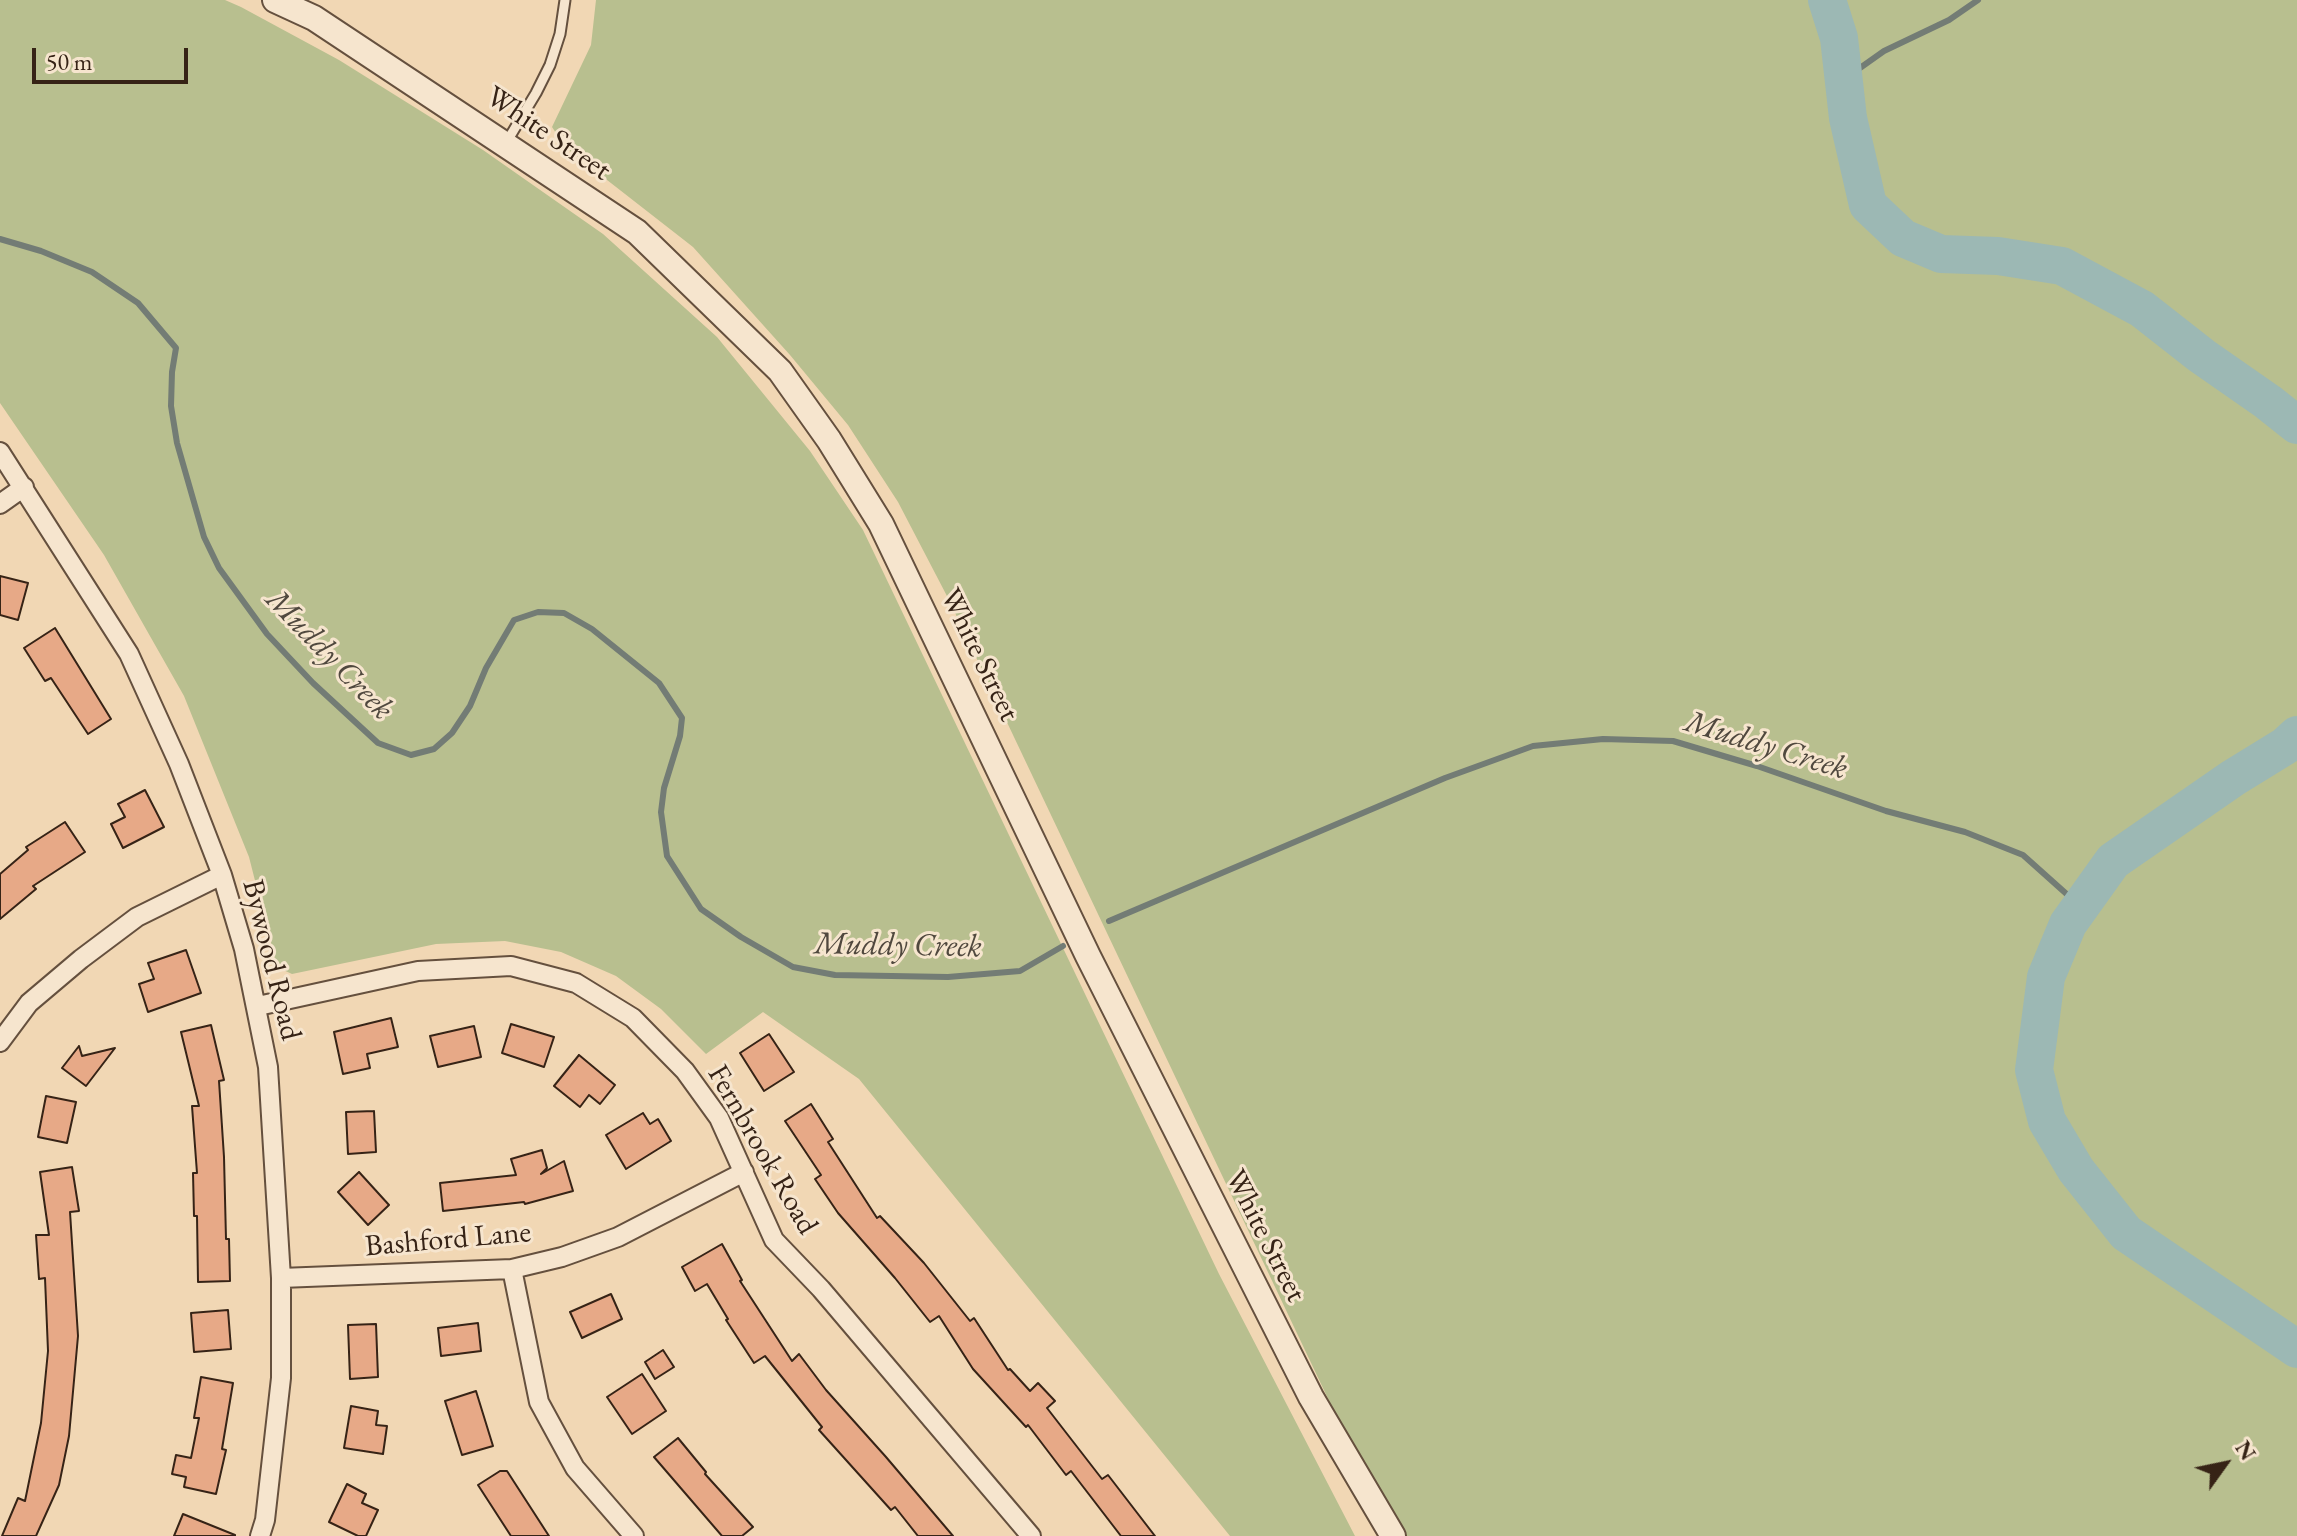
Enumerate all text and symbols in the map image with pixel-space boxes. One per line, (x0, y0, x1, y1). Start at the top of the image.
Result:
scale bar (36, 32, 192, 82)
text: 50 m (46, 46, 93, 77)
street label: White Street (479, 79, 617, 189)
water label: Muddy Creek (257, 581, 401, 729)
street label: White Street (931, 583, 1027, 727)
water label: Muddy Creek (1680, 703, 1852, 789)
street label: Bywood Road (234, 876, 308, 1044)
water label: Muddy Creek (814, 925, 982, 967)
street label: Fernbrook Road (699, 1059, 825, 1241)
street label: White Street (1216, 1164, 1314, 1308)
street label: Bashford Lane (363, 1215, 533, 1265)
north arrow (2185, 1424, 2265, 1504)
text: N (2229, 1435, 2263, 1466)

